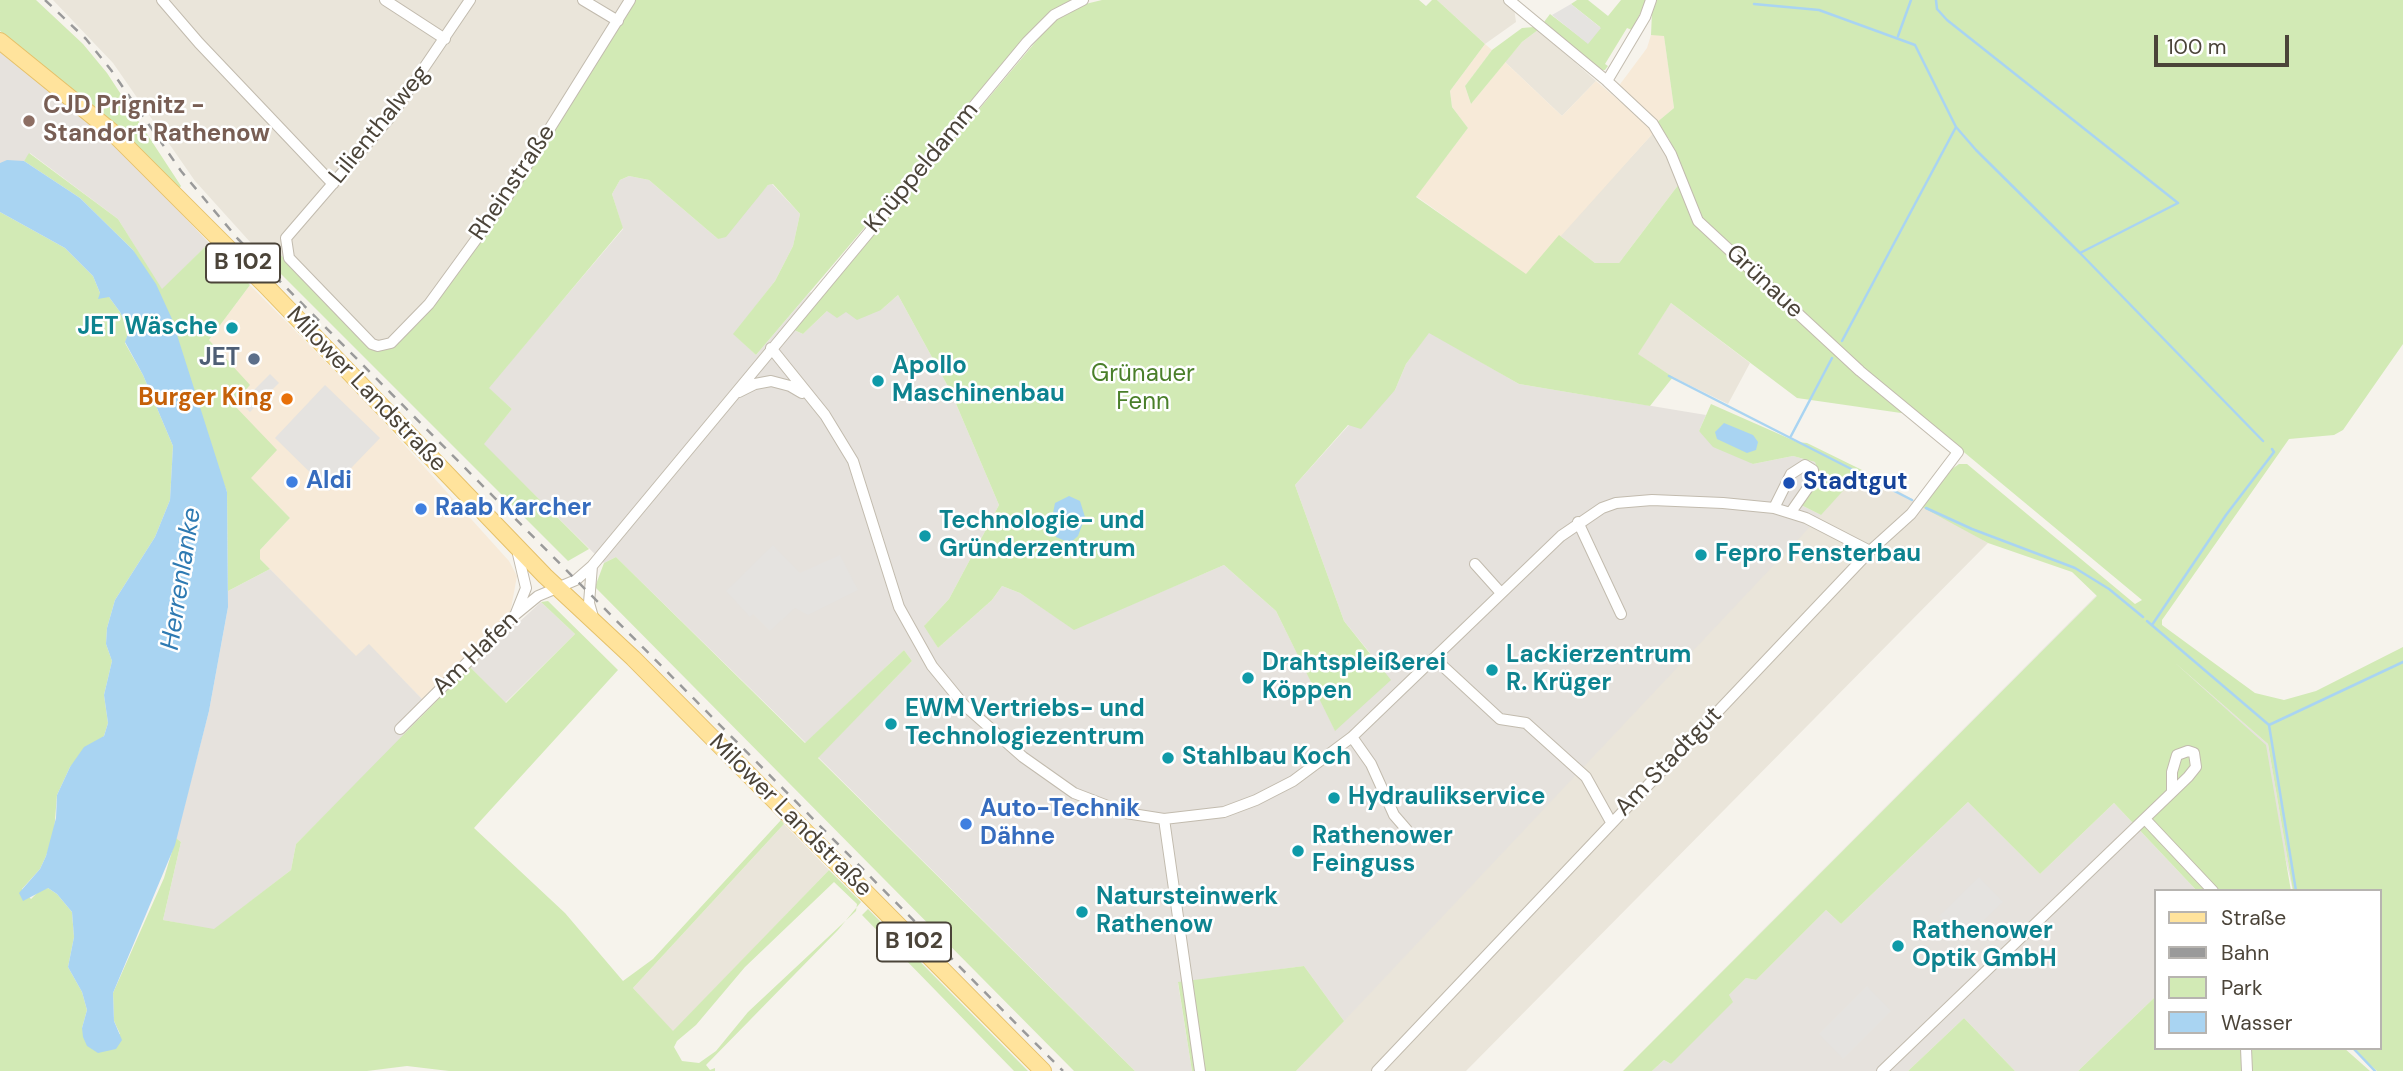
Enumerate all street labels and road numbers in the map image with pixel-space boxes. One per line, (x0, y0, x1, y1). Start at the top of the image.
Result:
street label: Lilienthalweg (324, 60, 436, 190)
street label: Knüppeldamm (859, 97, 985, 239)
street label: Rheinstraße (464, 120, 562, 246)
street label: Grünaue (1719, 239, 1809, 325)
road number: B 102 (206, 244, 280, 282)
street label: Milower Landstraße (280, 301, 452, 479)
street label: Am Hafen (427, 606, 525, 702)
street label: Am Stadtgut (1610, 701, 1728, 823)
street label: Milower Landstraße (703, 729, 877, 903)
road number: B 102 (877, 923, 951, 962)

